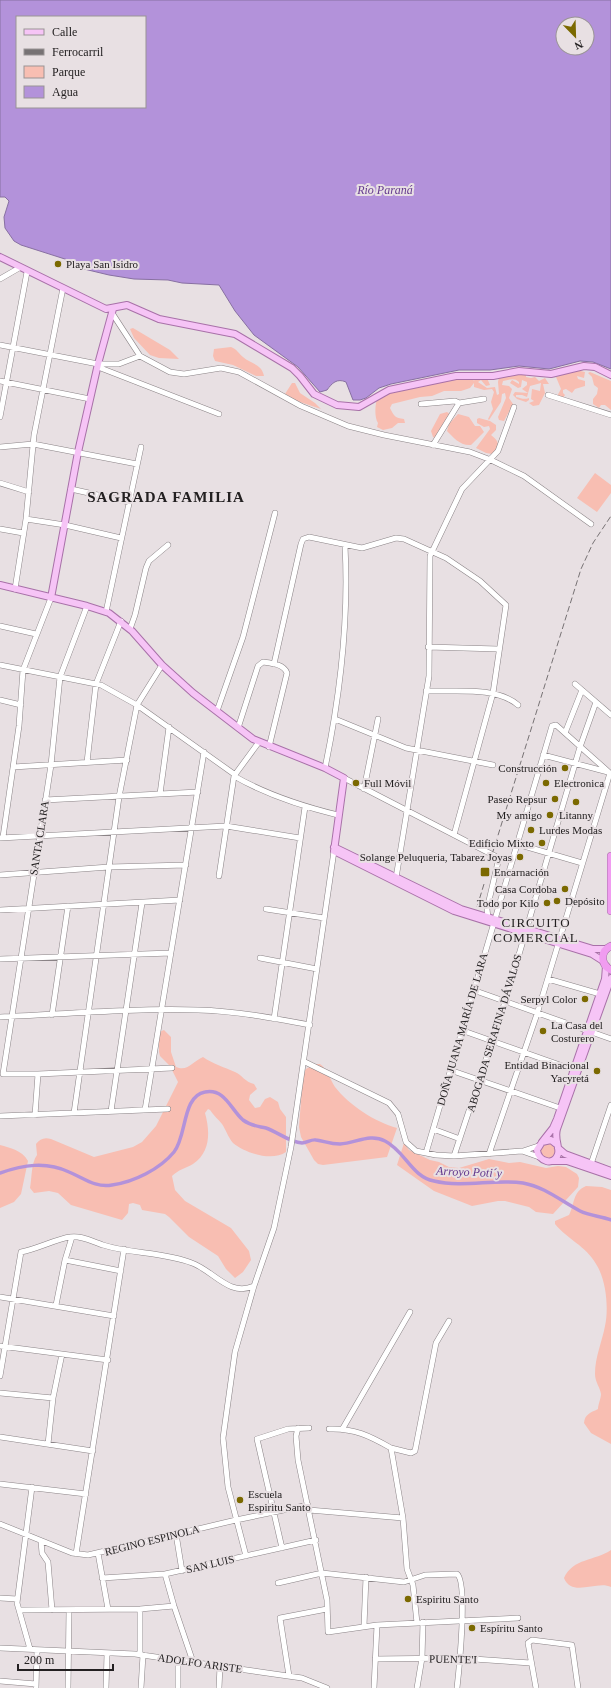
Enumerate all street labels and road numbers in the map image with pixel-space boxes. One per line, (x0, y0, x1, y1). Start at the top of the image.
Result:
street label: SANTA CLARA (27, 800, 51, 876)
street label: DOÑA JUANA MARÍA DE LARA (434, 951, 490, 1107)
street label: ABOGADA SERAFINA DÁVALOS (464, 953, 524, 1113)
street label: REGINO ESPINOLA (103, 1522, 201, 1558)
street label: SAN LUIS (185, 1553, 235, 1575)
street label: ADOLFO ARISTE (157, 1651, 243, 1675)
street label: PUENTE'I (429, 1653, 477, 1665)

